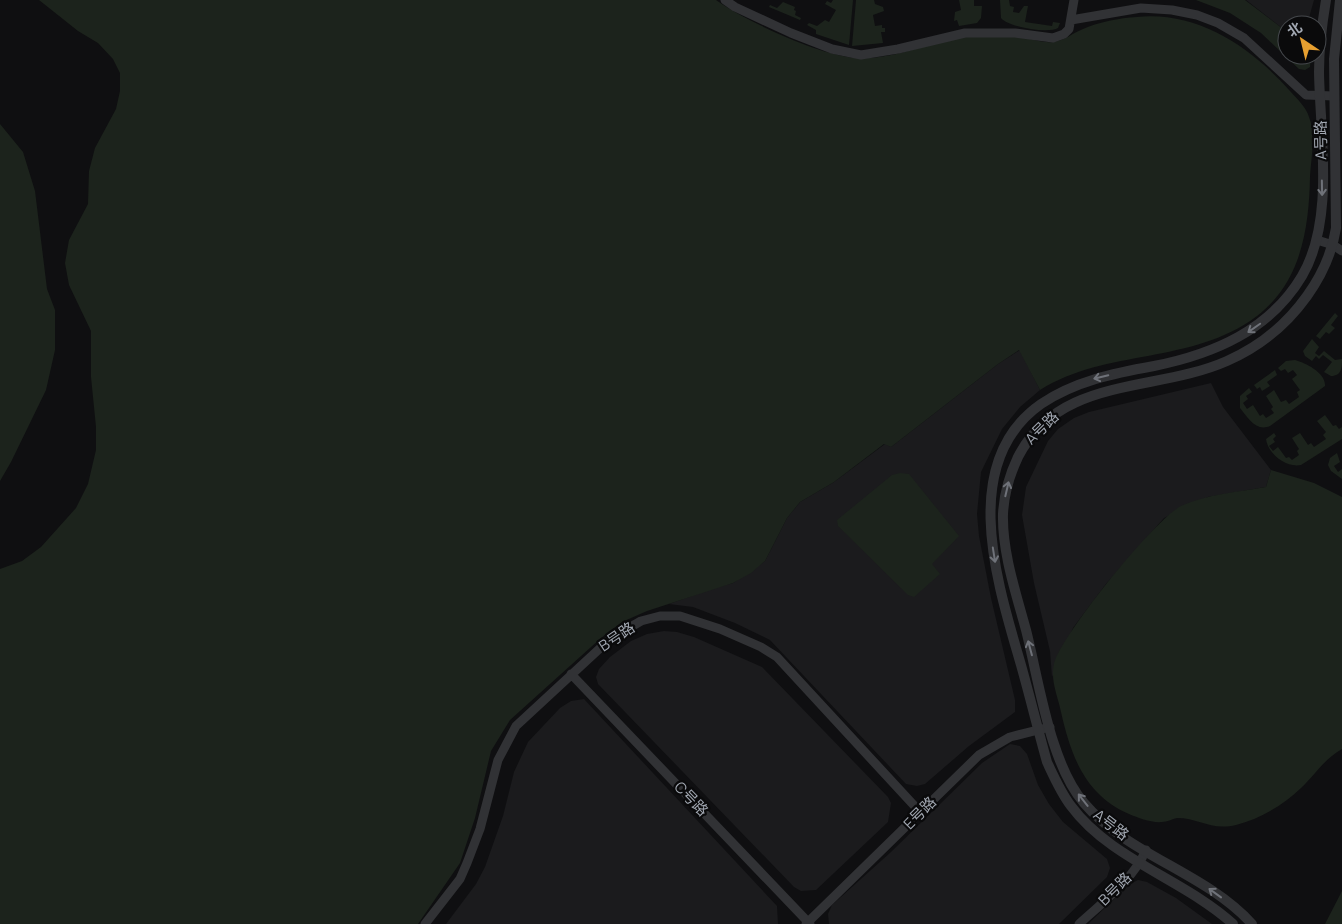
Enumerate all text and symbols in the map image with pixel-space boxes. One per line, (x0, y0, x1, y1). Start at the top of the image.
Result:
north arrow (1277, 15, 1327, 65)
text: 北 (1283, 17, 1305, 41)
street label: A号路 (1310, 120, 1331, 160)
one-way arrow (1317, 180, 1327, 196)
one-way arrow (1247, 323, 1261, 333)
one-way arrow (1093, 373, 1109, 383)
street label: A号路 (1020, 406, 1063, 449)
one-way arrow (1003, 482, 1012, 498)
one-way arrow (989, 547, 999, 563)
street label: B号路 (595, 617, 639, 656)
one-way arrow (1025, 641, 1035, 657)
street label: C号路 (670, 777, 713, 821)
street label: E号路 (899, 792, 941, 834)
one-way arrow (1077, 794, 1088, 807)
street label: A号路 (1089, 804, 1133, 845)
street label: B号路 (1093, 867, 1136, 910)
one-way arrow (1209, 887, 1222, 898)

